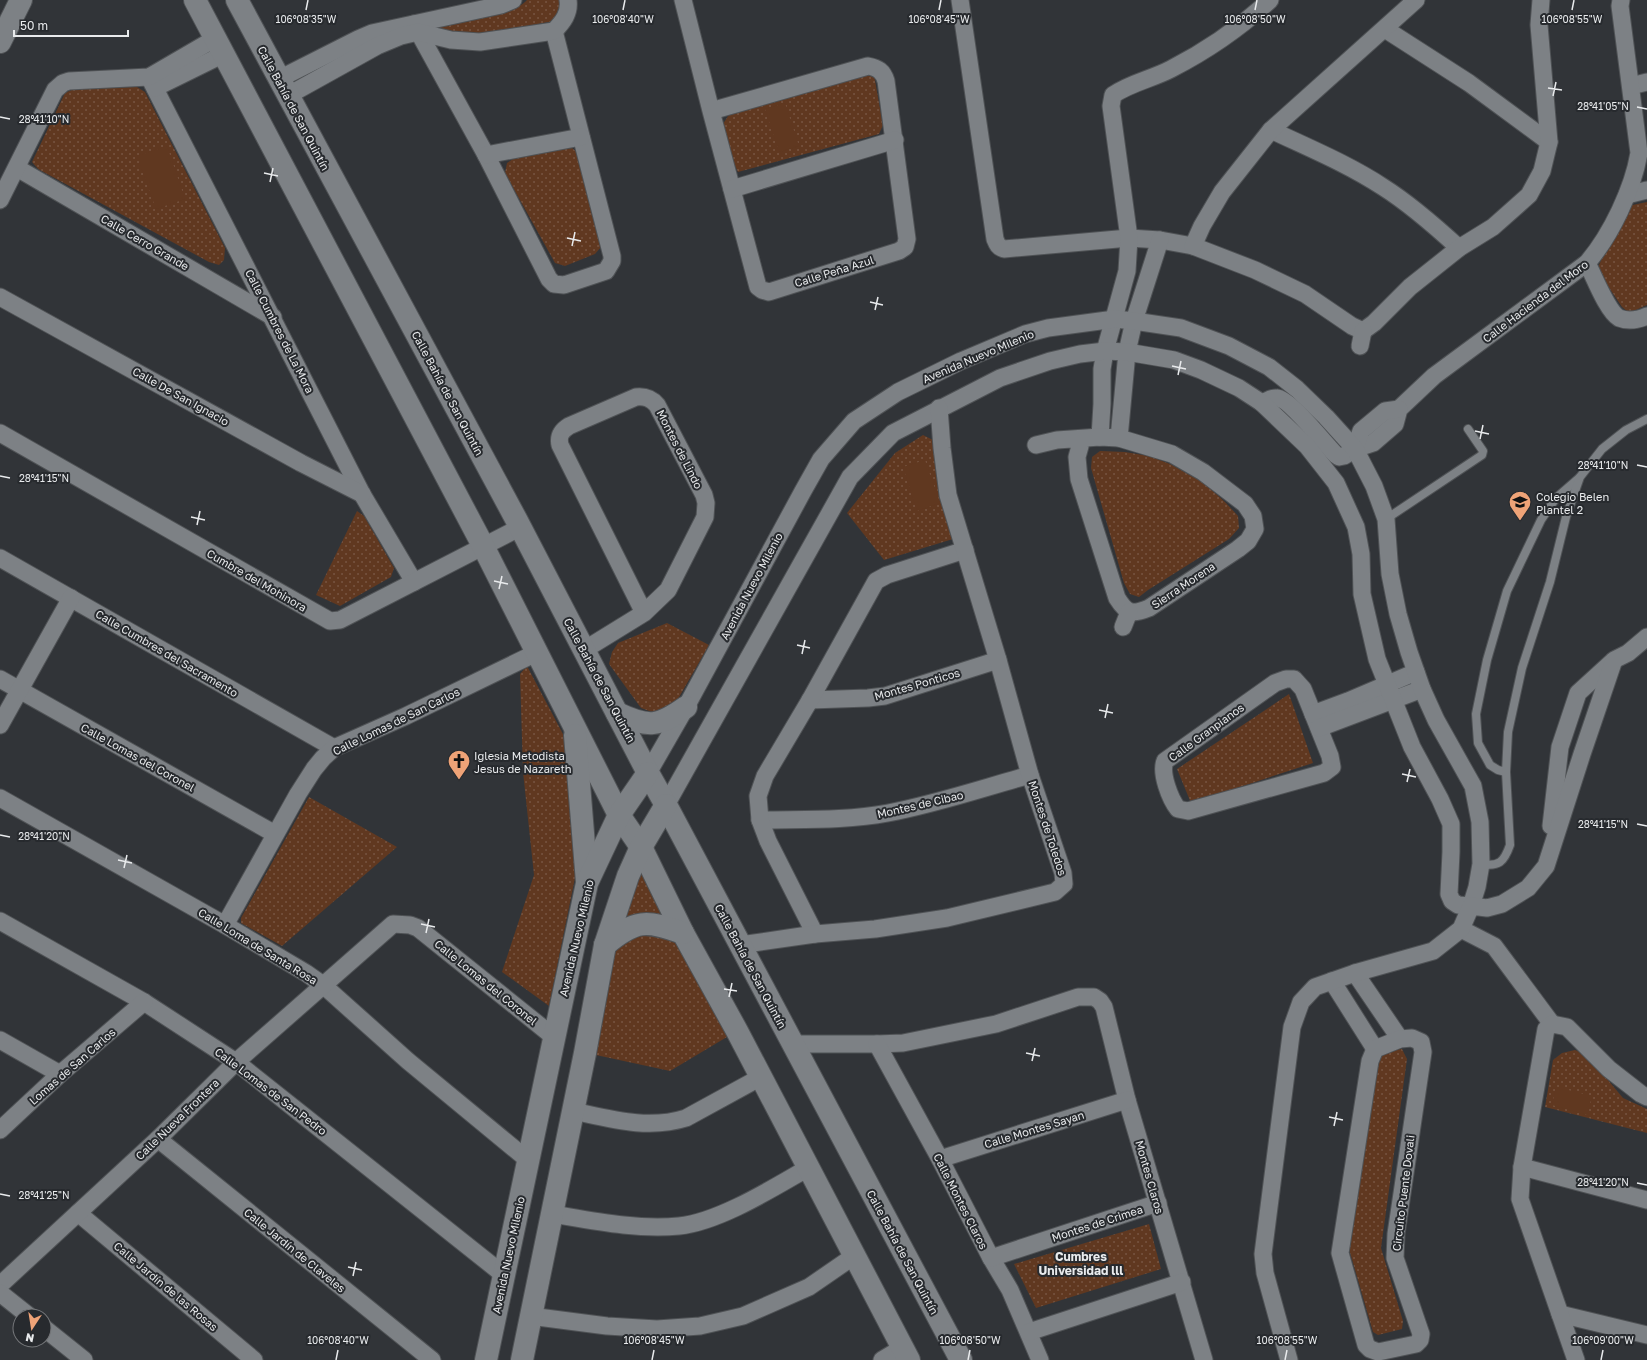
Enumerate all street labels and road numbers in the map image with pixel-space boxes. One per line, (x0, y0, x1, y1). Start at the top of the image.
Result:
street label: Calle Bahía de San Quintín (256, 43, 332, 173)
street label: Calle Cerro Grande (99, 211, 191, 273)
street label: Calle Peña Azul (793, 253, 876, 289)
street label: Calle Hacienda del Moro (1480, 257, 1591, 345)
street label: Calle Cumbres de La Mora (243, 267, 317, 395)
street label: Avenida Nuevo Milenio (920, 327, 1036, 385)
street label: Calle Bahía de San Quintín (410, 328, 486, 458)
street label: Calle De San Ignacio (131, 364, 232, 428)
street label: Montes de Lindo (654, 407, 706, 491)
street label: Avenida Nuevo Milenio (717, 530, 785, 642)
street label: Cumbre del Mohinora (205, 546, 309, 614)
street label: Sierra Morena (1149, 559, 1217, 611)
street label: Calle Cumbres del Sacramento (93, 607, 241, 699)
street label: Calle Bahía de San Quintín (562, 615, 638, 745)
street label: Montes Ponticos (873, 666, 961, 702)
street label: Calle Lomas de San Carlos (330, 685, 462, 757)
street label: Calle Granpianos (1166, 700, 1246, 764)
street label: Calle Lomas del Coronel (79, 720, 198, 794)
street label: Montes de Toledos (1026, 779, 1070, 877)
street label: Montes de Cibao (876, 788, 965, 820)
street label: Avenida Nuevo Milenio (556, 878, 596, 998)
street label: Calle Bahía de San Quintín (713, 901, 789, 1031)
street label: Calle Loma de Santa Rosa (196, 905, 320, 987)
street label: Calle Lomas del Coronel (432, 937, 540, 1028)
street label: Lomas de San Carlos (26, 1025, 118, 1107)
street label: Calle Lomas de San Pedro (212, 1045, 330, 1138)
street label: Calle Nueva Frontera (133, 1076, 221, 1162)
street label: Calle Montes Sayan (983, 1108, 1085, 1150)
street label: Circuito Puente Dovali (1389, 1134, 1417, 1252)
street label: Montes Claros (1133, 1139, 1167, 1215)
street label: Calle Montes Claros (931, 1151, 991, 1251)
street label: Calle Bahía de San Quintín (865, 1187, 941, 1317)
street label: Avenida Nuevo Milenio (489, 1195, 527, 1315)
street label: Montes de Crimea (1050, 1202, 1144, 1244)
street label: Calle Jardín de Claveles (242, 1205, 348, 1295)
street label: Calle Jardín de las Rosas (111, 1239, 221, 1333)

